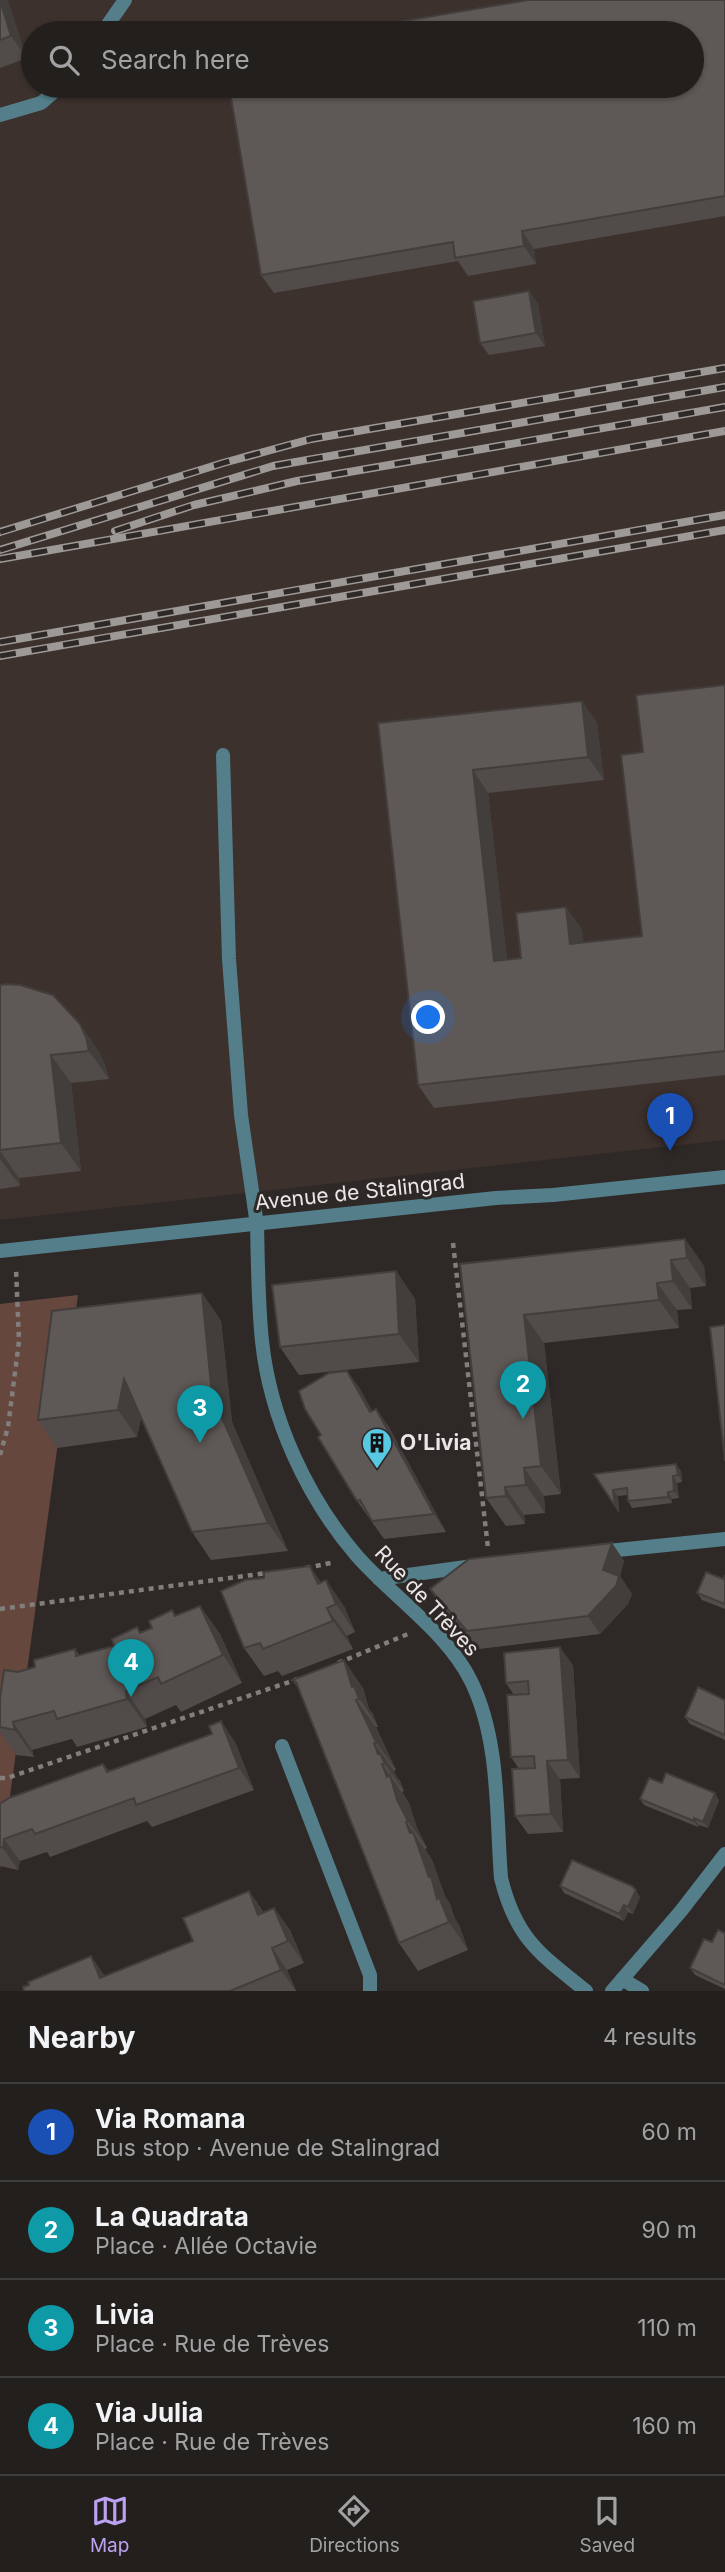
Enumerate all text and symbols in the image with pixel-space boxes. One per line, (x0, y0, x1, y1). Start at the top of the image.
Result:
search box (21, 21, 704, 98)
icon: search (45, 41, 83, 79)
text: Search here (101, 44, 250, 75)
your location (411, 1000, 445, 1034)
pin: 1 (647, 1093, 693, 1151)
street label: Avenue de Stalingrad (254, 1168, 466, 1215)
pin: 2 (500, 1361, 546, 1419)
pin: 3 (177, 1385, 223, 1443)
building icon: O'Livia (360, 1426, 394, 1470)
place label: O'Livia (400, 1430, 471, 1455)
street label: Rue de Trèves (370, 1540, 485, 1661)
pin: 4 (108, 1639, 154, 1697)
text: Nearby (28, 2019, 136, 2055)
text: 4 results (603, 2023, 697, 2051)
text: Via Romana (95, 2103, 246, 2134)
text: 1 (46, 2118, 56, 2146)
text: 60 m (642, 2118, 697, 2146)
text: Bus stop · Avenue de Stalingrad (95, 2134, 440, 2162)
text: La Quadrata (95, 2201, 249, 2232)
text: 2 (44, 2216, 58, 2244)
text: 90 m (642, 2216, 697, 2244)
text: Place · Allée Octavie (95, 2232, 317, 2260)
text: Livia (95, 2299, 154, 2330)
text: 3 (44, 2314, 58, 2342)
text: 110 m (637, 2314, 697, 2342)
text: Place · Rue de Trèves (95, 2330, 329, 2358)
text: Via Julia (95, 2397, 203, 2428)
text: 4 (43, 2412, 59, 2440)
text: 160 m (632, 2412, 697, 2440)
text: Place · Rue de Trèves (95, 2428, 329, 2456)
tab: Map (90, 2492, 129, 2557)
tab: Directions (309, 2492, 400, 2557)
tab: Saved (579, 2492, 635, 2557)

